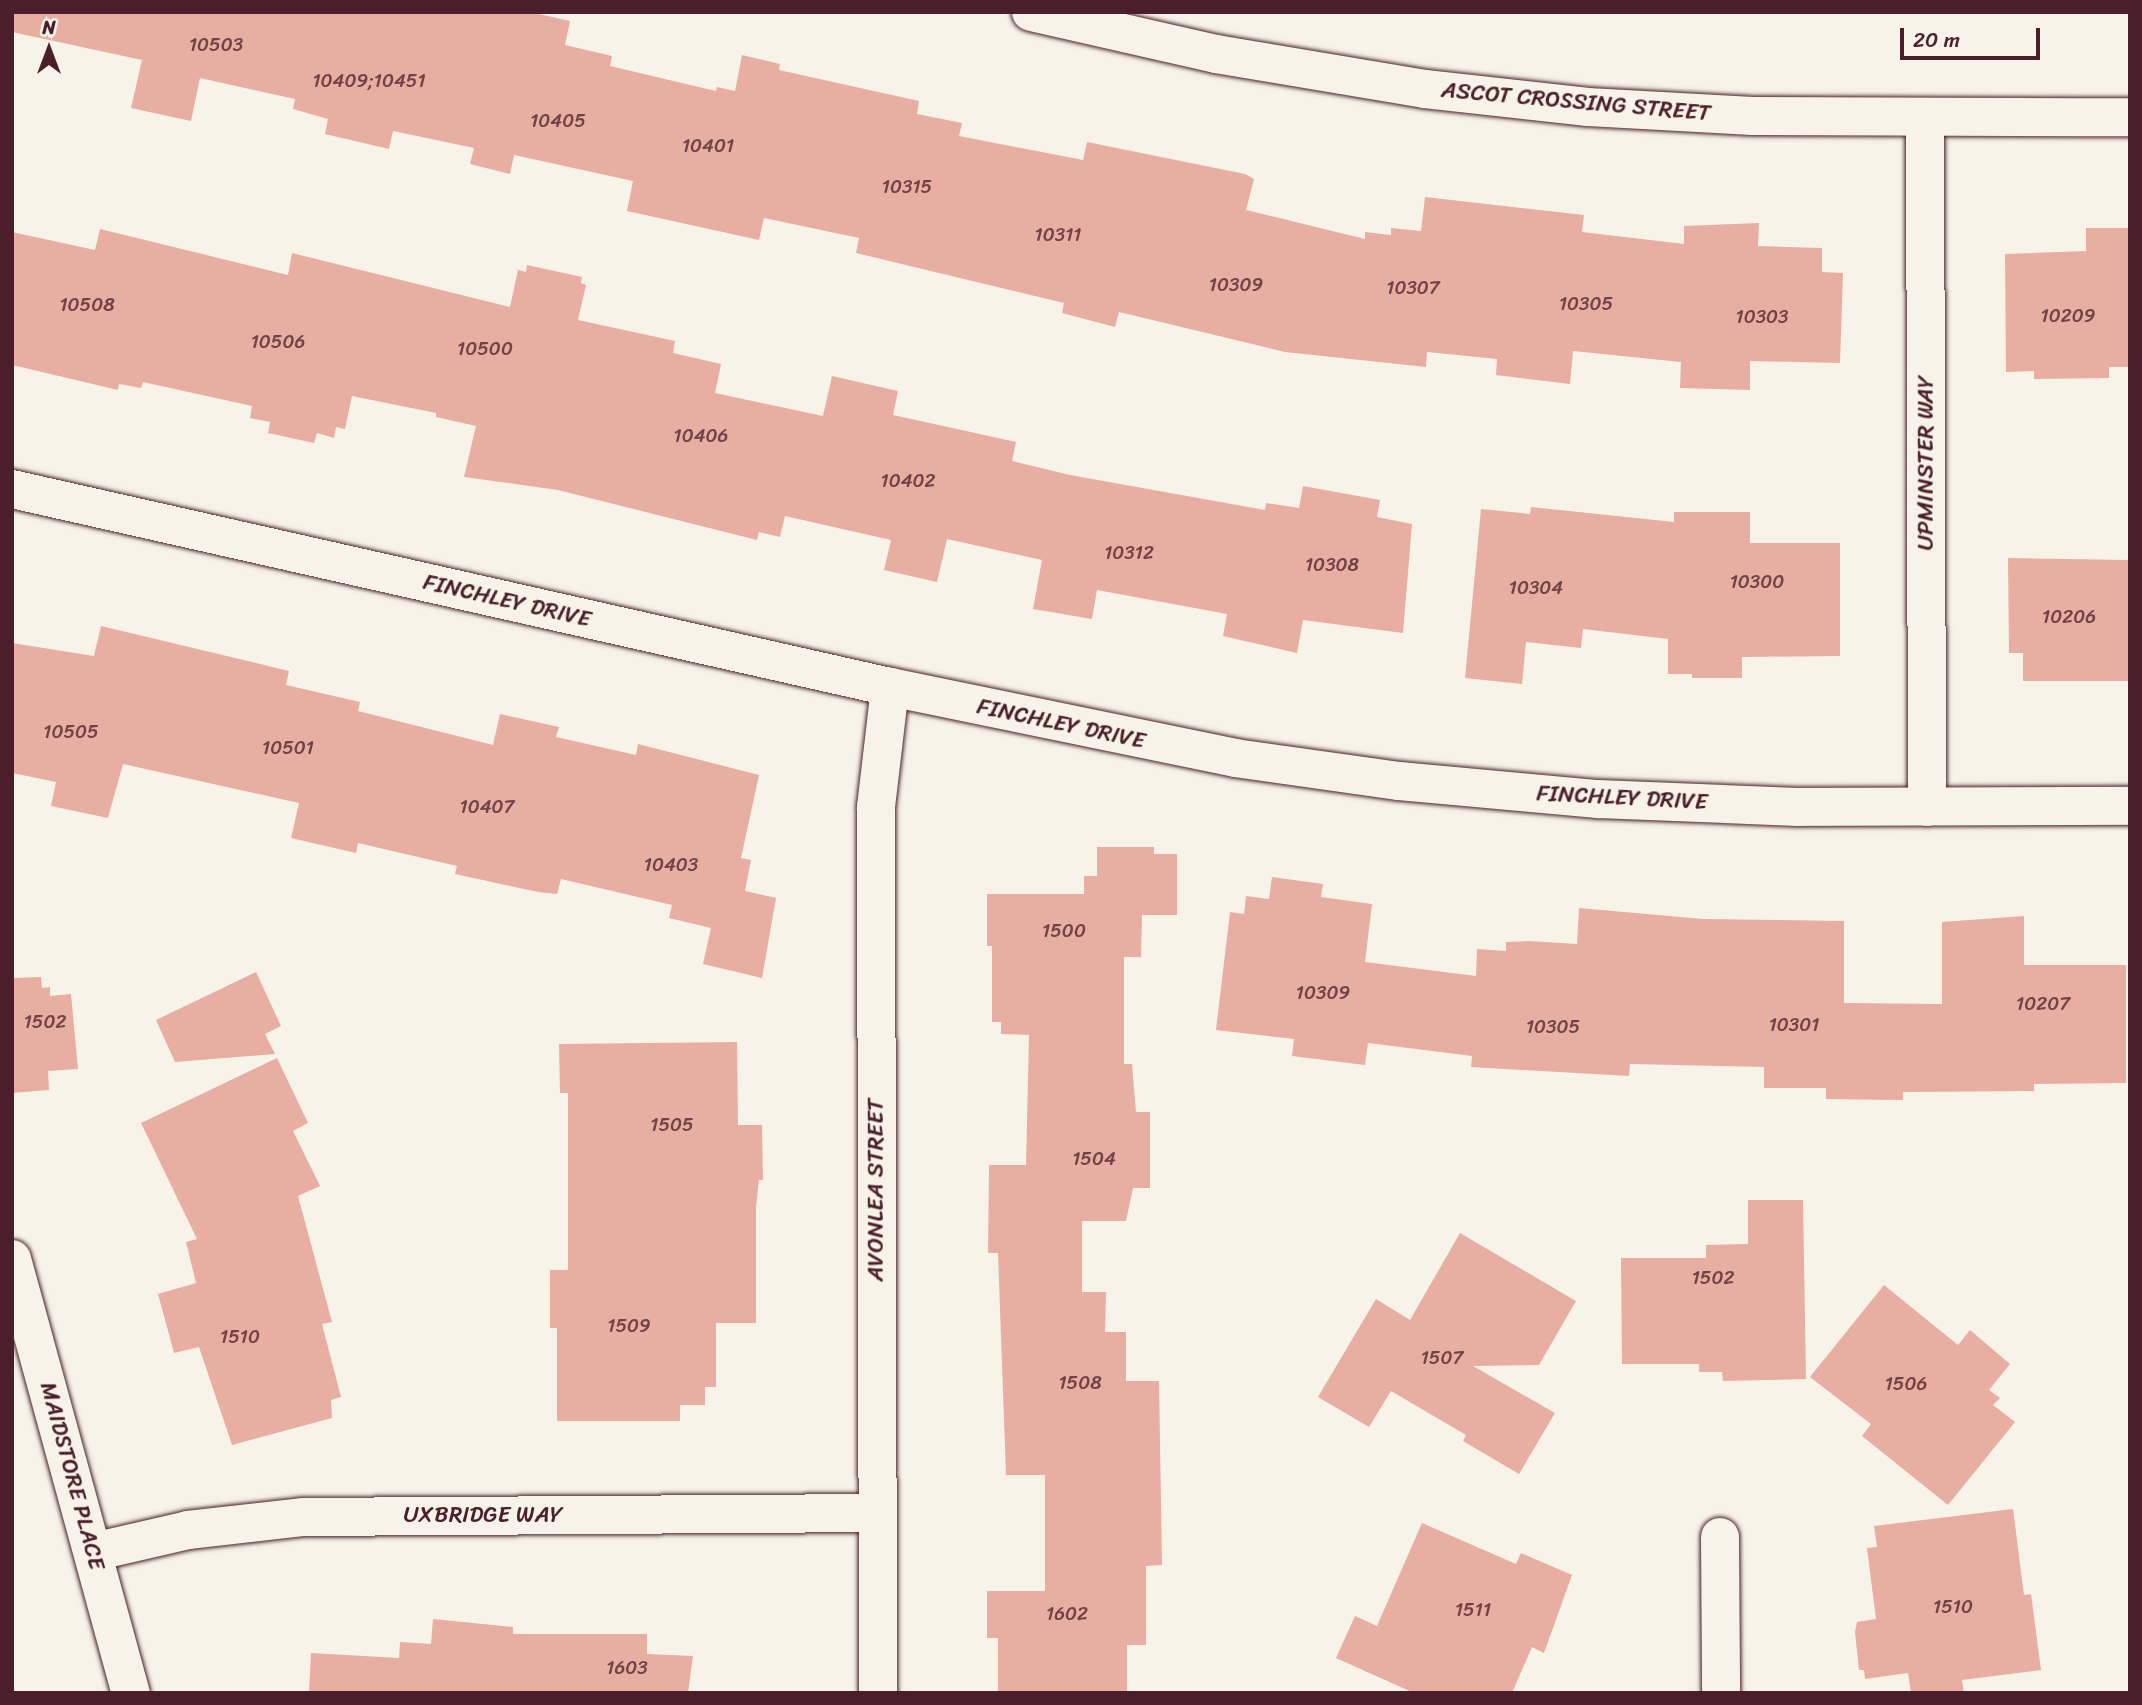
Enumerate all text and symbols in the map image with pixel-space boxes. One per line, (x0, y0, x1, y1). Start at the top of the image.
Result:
text: N (42, 11, 56, 44)
north arrow (14, 14, 84, 84)
scale bar (1904, 14, 2044, 58)
text: 20 m (1913, 21, 1960, 59)
house number: 10503 (189, 34, 243, 56)
house number: 10409;10451 (312, 70, 426, 92)
street label: ASCOT CROSSING STREET (1441, 77, 1711, 127)
house number: 10405 (530, 110, 586, 132)
house number: 10401 (682, 135, 734, 157)
house number: 10315 (882, 176, 932, 198)
house number: 10311 (1035, 224, 1081, 246)
house number: 10309 (1209, 274, 1263, 296)
house number: 10307 (1386, 277, 1440, 299)
house number: 10305 (1559, 293, 1613, 315)
house number: 10508 (59, 294, 115, 316)
house number: 10209 (2041, 305, 2095, 327)
house number: 10303 (1735, 306, 1789, 328)
house number: 10506 (251, 331, 305, 353)
house number: 10500 (457, 338, 513, 360)
street label: UPMINSTER WAY (1912, 376, 1940, 550)
house number: 10406 (674, 425, 728, 447)
house number: 10402 (880, 470, 936, 492)
house number: 10312 (1104, 542, 1154, 564)
house number: 10308 (1305, 554, 1359, 576)
street label: FINCHLEY DRIVE (419, 568, 595, 634)
house number: 10300 (1730, 571, 1784, 593)
house number: 10304 (1509, 577, 1563, 599)
house number: 10206 (2042, 606, 2096, 628)
street label: FINCHLEY DRIVE (973, 692, 1149, 756)
house number: 10505 (43, 721, 99, 743)
house number: 10501 (262, 737, 314, 759)
street label: FINCHLEY DRIVE (1535, 780, 1709, 816)
house number: 10407 (460, 796, 514, 818)
house number: 10403 (644, 854, 698, 876)
house number: 1500 (1042, 920, 1086, 942)
house number: 10309 (1296, 982, 1350, 1004)
house number: 10207 (2016, 993, 2070, 1015)
house number: 1502 (24, 1011, 66, 1033)
house number: 10301 (1769, 1014, 1819, 1036)
house number: 10305 (1526, 1016, 1580, 1038)
street label: AVONLEA STREET (862, 1099, 890, 1281)
house number: 1505 (650, 1114, 694, 1136)
house number: 1504 (1072, 1148, 1116, 1170)
house number: 1502 (1692, 1267, 1734, 1289)
house number: 1509 (607, 1315, 651, 1337)
house number: 1510 (220, 1326, 260, 1348)
house number: 1507 (1421, 1347, 1463, 1369)
house number: 1508 (1058, 1372, 1102, 1394)
house number: 1506 (1885, 1373, 1927, 1395)
street label: MAIDSTORE PLACE (34, 1379, 110, 1573)
street label: UXBRIDGE WAY (405, 1501, 561, 1529)
house number: 1510 (1933, 1596, 1973, 1618)
house number: 1511 (1455, 1599, 1491, 1621)
house number: 1602 (1046, 1603, 1088, 1625)
house number: 1603 (606, 1657, 648, 1679)

